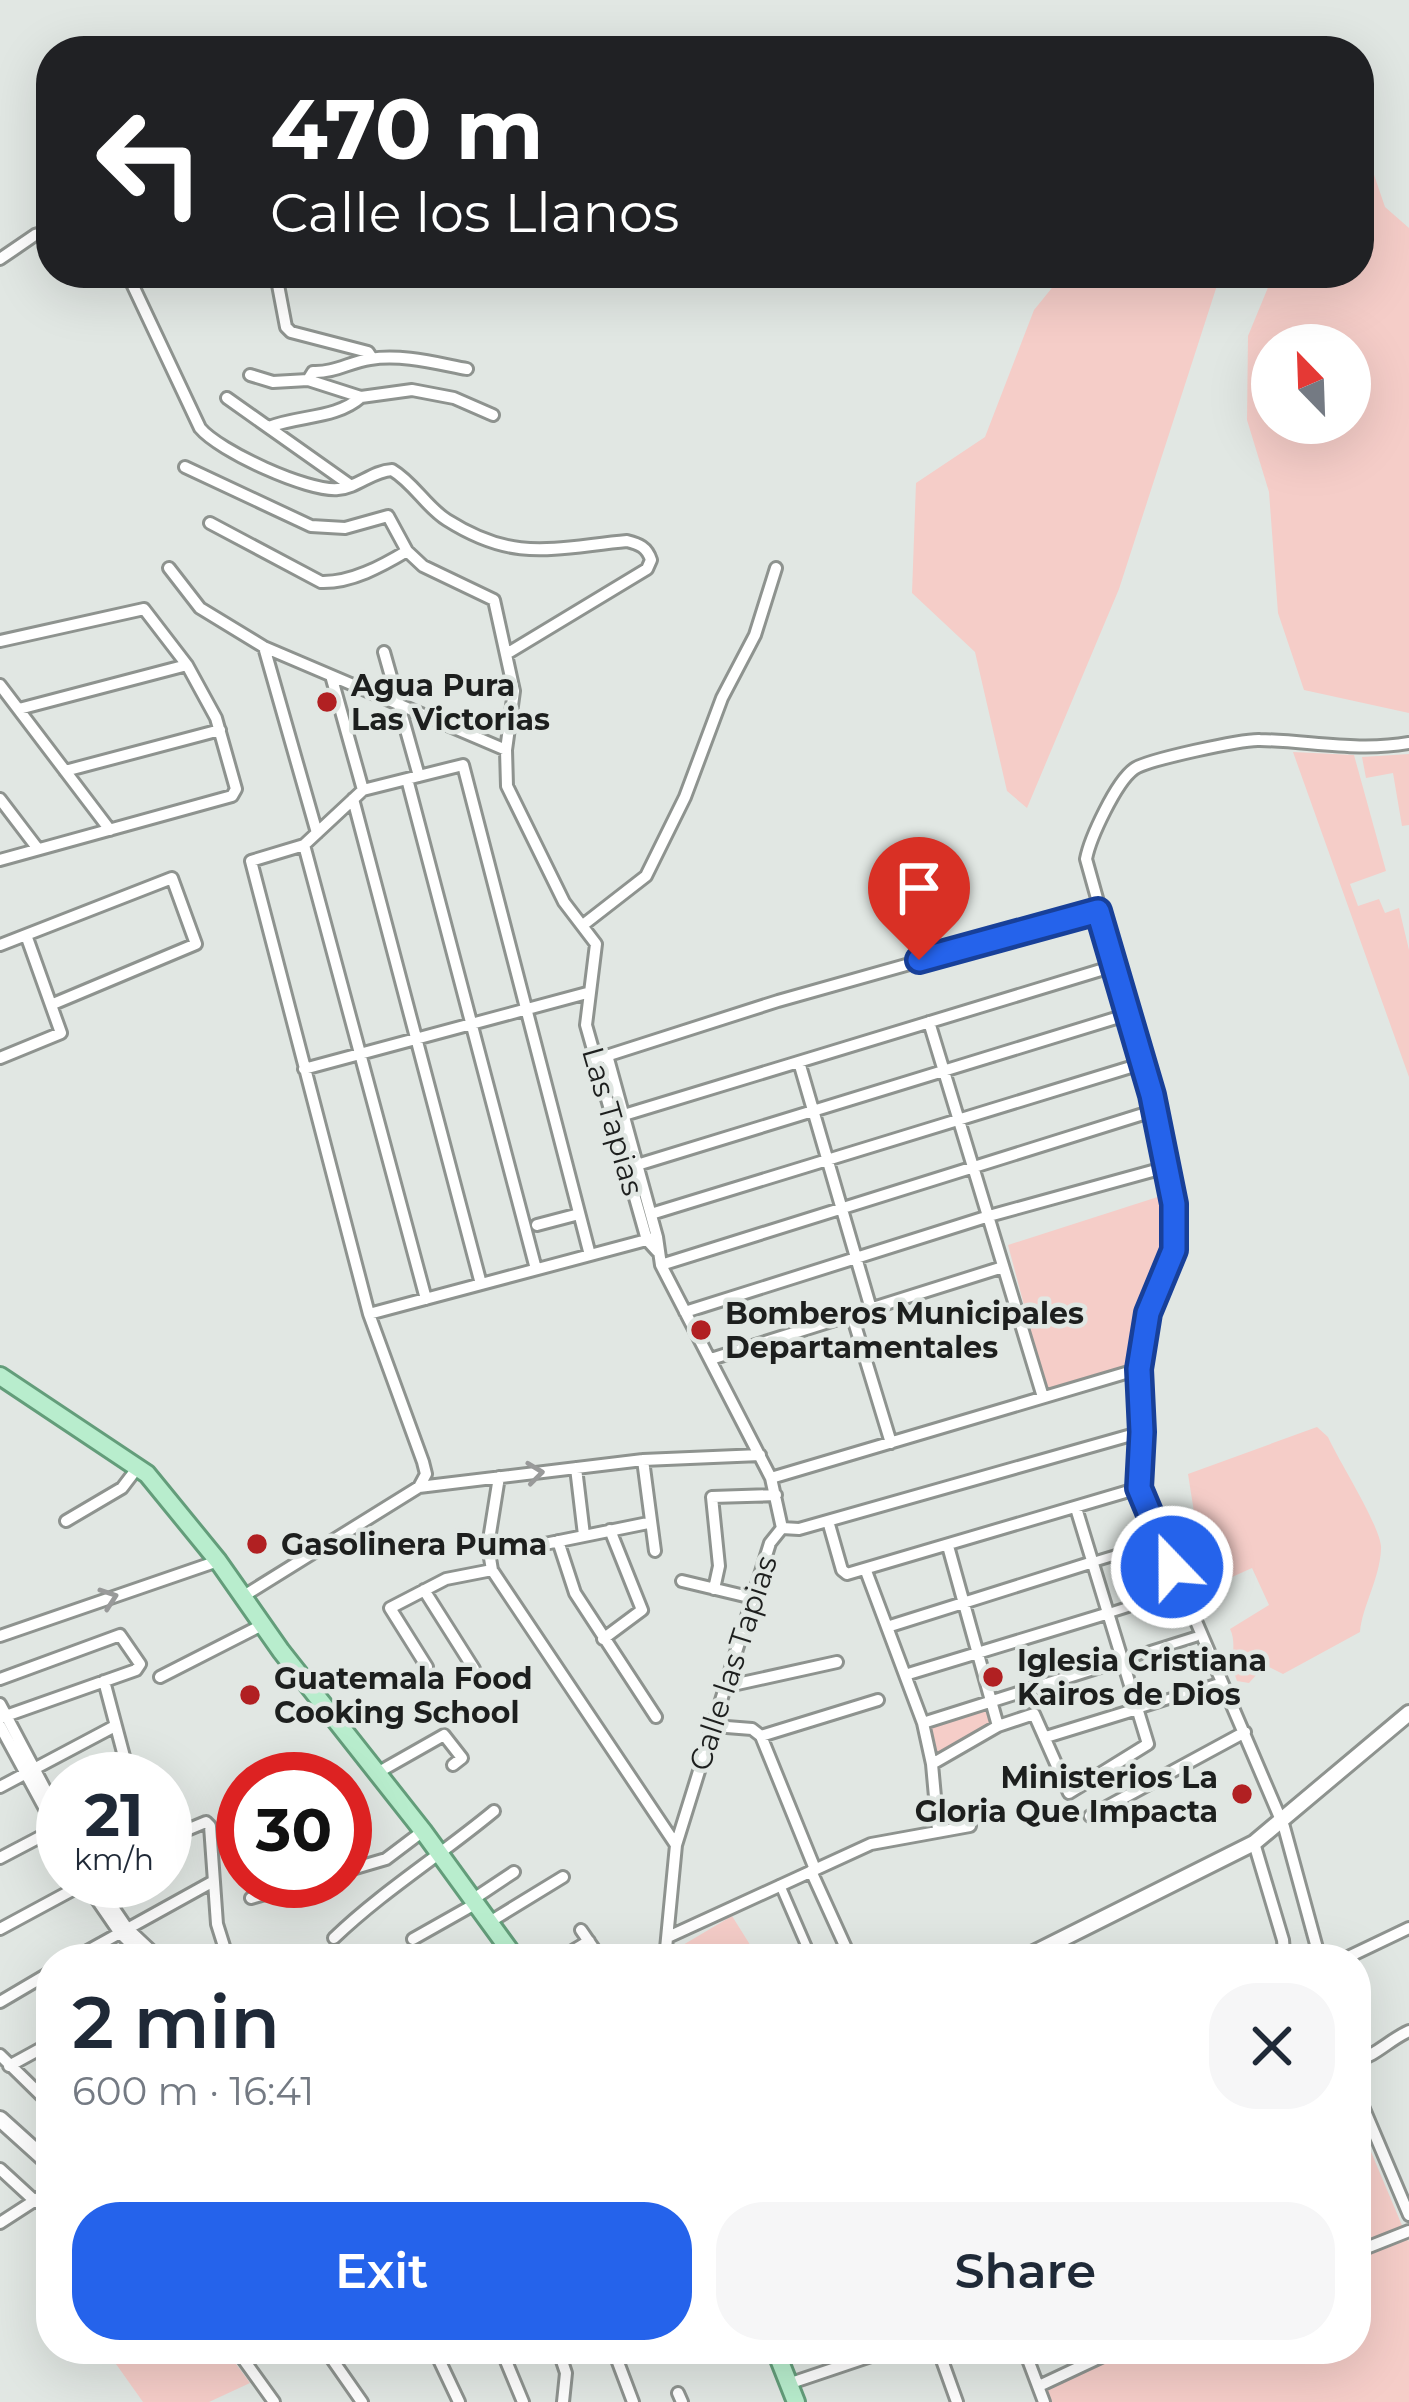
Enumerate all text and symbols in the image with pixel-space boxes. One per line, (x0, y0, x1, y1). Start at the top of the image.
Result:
text: 470 m (270, 78, 544, 180)
icon: left (72, 84, 228, 240)
text: Calle los Llanos (270, 180, 679, 246)
north arrow (1251, 324, 1371, 444)
map controls (1251, 324, 1371, 444)
place label: Agua Pura Las Victorias (350, 667, 550, 738)
marker: Agua Pura Las Victorias (314, 689, 340, 715)
pin (868, 837, 970, 960)
icon: arrive (886, 855, 952, 921)
street label: Las Tapias (574, 1043, 652, 1199)
place label: Bomberos Municipales Departamentales (725, 1295, 1084, 1366)
marker: Bomberos Municipales Departamentales (688, 1317, 714, 1343)
one-way arrow (525, 1460, 544, 1486)
position arrow (1109, 1504, 1235, 1630)
place label: Gasolinera Puma (281, 1526, 547, 1563)
marker: Gasolinera Puma (244, 1531, 270, 1557)
street label: Calle las Tapias (681, 1551, 785, 1775)
one-way arrow (97, 1588, 118, 1612)
place label: Iglesia Cristiana Kairos de Dios (1017, 1642, 1267, 1713)
place label: Guatemala Food Cooking School (274, 1660, 533, 1731)
marker: Iglesia Cristiana Kairos de Dios (980, 1664, 1006, 1690)
marker: Guatemala Food Cooking School (237, 1682, 263, 1708)
speed limit sign: 30 (216, 1752, 372, 1908)
place label: Ministerios La Gloria Que Impacta (915, 1759, 1218, 1830)
text: 21 (85, 1778, 143, 1851)
marker: Ministerios La Gloria Que Impacta (1229, 1781, 1255, 1807)
text: km/h (74, 1841, 154, 1878)
text: 2 min (72, 1978, 280, 2066)
button: close (1209, 1983, 1335, 2109)
text: 600 m · 16:41 (72, 2067, 314, 2115)
button: Exit (72, 2202, 692, 2340)
button: Share (716, 2202, 1335, 2340)

